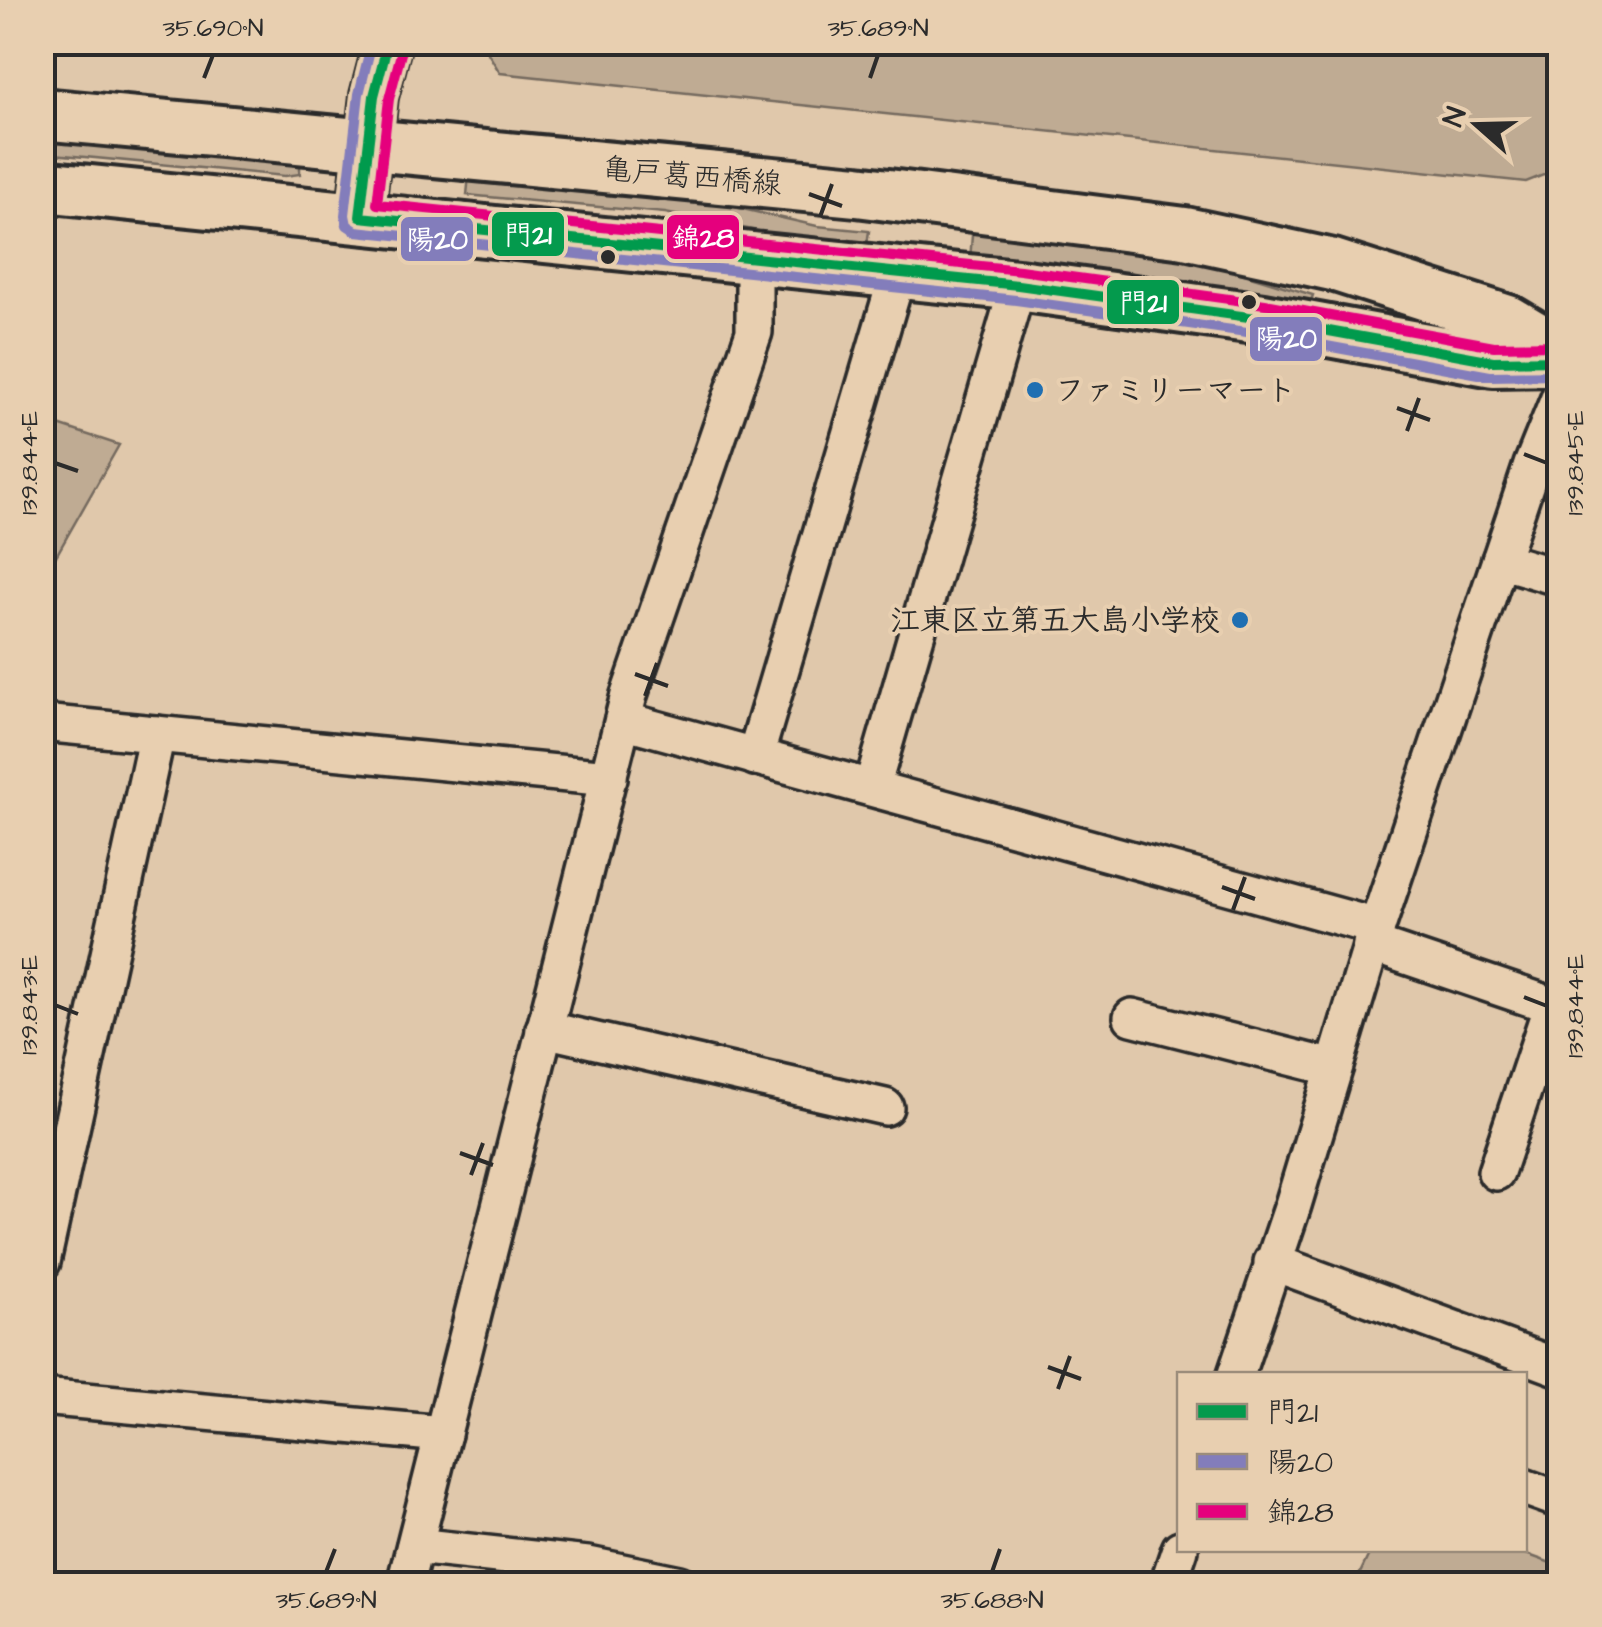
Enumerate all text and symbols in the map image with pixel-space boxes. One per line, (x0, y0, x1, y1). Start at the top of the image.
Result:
text: 35.690°N (163, 11, 263, 46)
text: 35.689°N (827, 11, 929, 46)
north arrow (1427, 75, 1527, 175)
text: N (1434, 102, 1476, 132)
street label: 亀戸葛西橋線 (600, 148, 783, 206)
line badge: 門21 (490, 210, 566, 258)
line badge: 錦28 (665, 213, 741, 261)
line badge: 陽20 (399, 215, 475, 263)
text: 門21 (504, 216, 552, 255)
text: 錦28 (672, 219, 734, 258)
text: 陽20 (406, 221, 468, 260)
unlabelled marker (598, 247, 618, 267)
line badge: 門21 (1105, 278, 1181, 326)
text: 門21 (1119, 284, 1167, 323)
unlabelled marker (1239, 292, 1259, 312)
line badge: 陽20 (1248, 315, 1324, 363)
text: 陽20 (1255, 320, 1317, 359)
place label: ファミリーマート (1055, 370, 1296, 412)
marker: ファミリーマート (1024, 379, 1046, 401)
text: 139.845°E (1558, 410, 1593, 515)
text: 139.844°E (12, 411, 47, 515)
place label: 江東区立第五大島小学校 (890, 600, 1220, 642)
marker: 江東区立第五大島小学校 (1229, 609, 1251, 631)
text: 139.844°E (1558, 954, 1593, 1058)
text: 139.843°E (12, 955, 47, 1055)
legend (1177, 1372, 1527, 1552)
text: 門21 (1267, 1392, 1318, 1434)
text: 陽20 (1267, 1442, 1333, 1484)
text: 錦28 (1267, 1492, 1334, 1534)
text: 35.689°N (275, 1583, 377, 1618)
text: 35.688°N (940, 1583, 1044, 1618)

